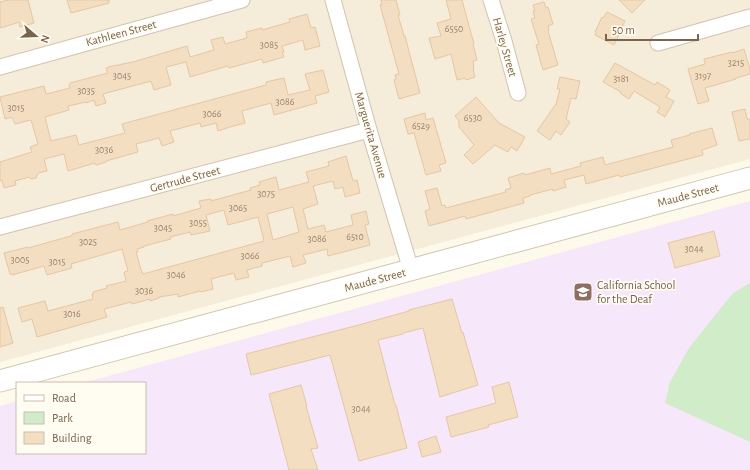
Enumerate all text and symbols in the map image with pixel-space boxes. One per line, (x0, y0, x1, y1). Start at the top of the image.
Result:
north arrow (16, 16, 56, 56)
street label: Harley Street (490, 16, 519, 78)
scale bar (606, 16, 698, 42)
street label: Kathleen Street (84, 18, 158, 48)
house number: 6550 (445, 24, 463, 34)
text: 50 m (612, 24, 635, 36)
text: N (39, 34, 51, 45)
house number: 3085 (260, 40, 278, 50)
house number: 3215 (728, 58, 744, 68)
house number: 3045 (113, 71, 131, 81)
house number: 3197 (695, 71, 711, 81)
house number: 3181 (613, 74, 629, 84)
house number: 3035 (77, 86, 95, 96)
street label: Marguerita Avenue (353, 90, 389, 180)
house number: 3086 (276, 97, 295, 107)
house number: 3015 (7, 103, 25, 113)
house number: 3066 (203, 109, 222, 119)
house number: 6530 (464, 113, 482, 123)
house number: 6529 (412, 121, 430, 131)
house number: 3036 (95, 145, 113, 155)
street label: Gertrude Street (149, 164, 222, 194)
street label: Maude Street (656, 181, 720, 209)
house number: 3075 (257, 189, 275, 199)
house number: 3065 (229, 203, 247, 213)
house number: 3055 (189, 218, 207, 228)
house number: 3045 (154, 223, 172, 233)
house number: 6510 (346, 232, 364, 242)
house number: 3086 (308, 234, 327, 244)
house number: 3025 (79, 237, 97, 247)
house number: 3044 (684, 244, 704, 254)
house number: 3066 (241, 251, 260, 261)
house number: 3005 (11, 255, 29, 265)
house number: 3015 (48, 257, 66, 267)
street label: Maude Street (343, 266, 407, 294)
house number: 3046 (167, 270, 186, 280)
place label: California School for the Deaf (597, 279, 675, 305)
school or university icon: California School for the Deaf (572, 281, 594, 303)
house number: 3036 (135, 286, 153, 296)
house number: 3016 (63, 309, 81, 319)
legend (16, 382, 146, 454)
text: Road (52, 392, 76, 404)
house number: 3044 (351, 404, 371, 414)
text: Park (52, 412, 73, 424)
text: Building (52, 432, 92, 444)

